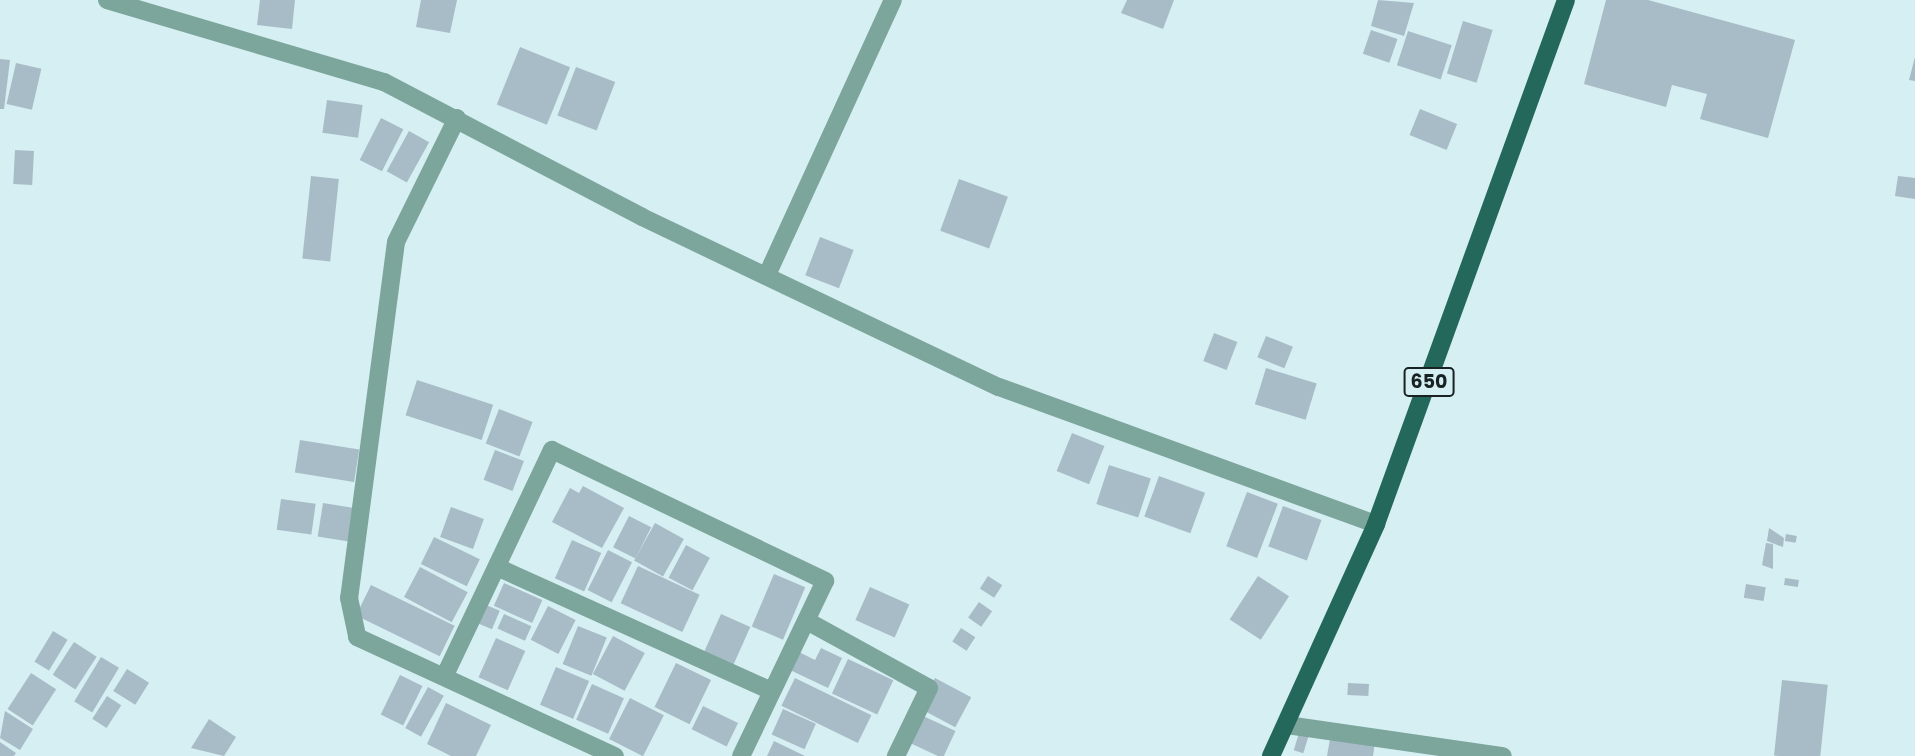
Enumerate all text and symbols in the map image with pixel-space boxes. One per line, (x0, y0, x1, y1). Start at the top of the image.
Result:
road number: 650 (1403, 366, 1455, 398)

